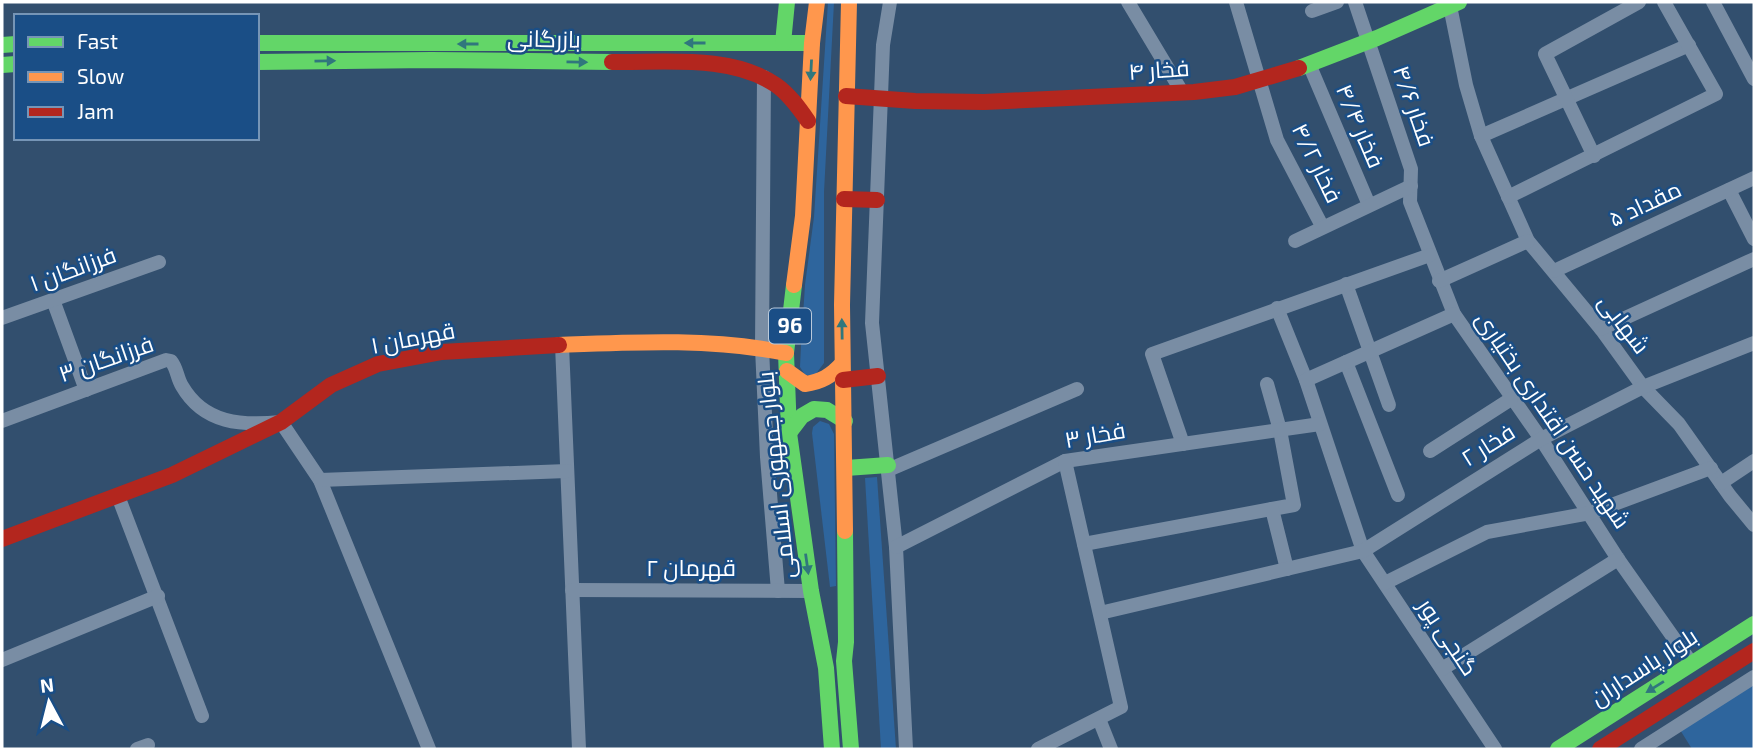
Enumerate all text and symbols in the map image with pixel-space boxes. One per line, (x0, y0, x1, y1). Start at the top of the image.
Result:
legend (14, 14, 259, 140)
street label: بازرگانی (507, 23, 581, 54)
text: Fast (77, 28, 118, 53)
one-way arrow (684, 37, 706, 49)
one-way arrow (456, 38, 478, 50)
street label: فخار ۴ (1127, 53, 1190, 85)
one-way arrow (315, 55, 337, 67)
one-way arrow (567, 56, 589, 68)
one-way arrow (805, 59, 816, 81)
street label: فخار ۴/۶ (1388, 61, 1442, 150)
text: Slow (77, 63, 124, 88)
street label: فخار ۴/۴ (1331, 80, 1391, 172)
text: Jam (77, 98, 114, 123)
street label: فخار ۴/۲ (1287, 118, 1349, 207)
street label: مقداد ۵ (1604, 174, 1685, 232)
street label: فرزانگان ۱ (26, 240, 120, 298)
street label: شهابی (1593, 288, 1656, 359)
street label: شهید حسن اقتداری بختیاری (1470, 306, 1637, 534)
road number: 96 (769, 308, 811, 344)
street label: قهرمان ۱ (368, 315, 457, 360)
one-way arrow (836, 318, 848, 340)
street label: فرزانگان ۳ (55, 329, 157, 388)
street label: بلوار جمهوری اسلامی (750, 370, 801, 580)
street label: فخار ۳ (1062, 415, 1127, 453)
street label: فخار ۲ (1455, 417, 1519, 471)
street label: قهرمان ۲ (646, 553, 736, 582)
one-way arrow (802, 553, 813, 575)
street label: گنجی پور (1410, 591, 1485, 681)
street label: بلوار پاسداران (1585, 621, 1703, 713)
north arrow (14, 667, 84, 737)
text: N (39, 672, 55, 697)
one-way arrow (1646, 680, 1665, 693)

